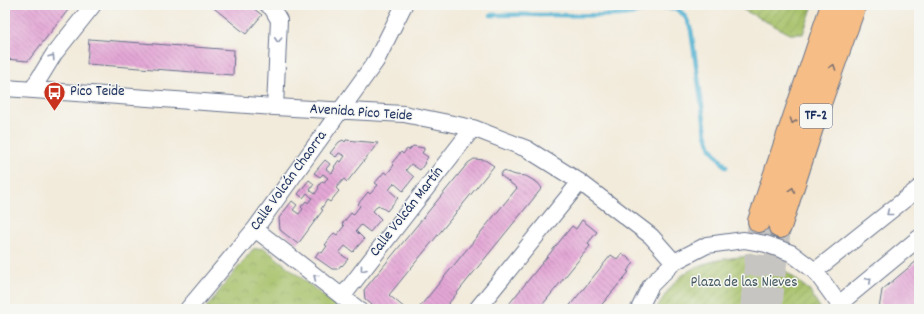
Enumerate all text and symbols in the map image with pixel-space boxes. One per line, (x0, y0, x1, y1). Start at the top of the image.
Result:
one-way arrow (274, 37, 282, 43)
one-way arrow (48, 54, 55, 61)
one-way arrow (828, 63, 836, 70)
bus stop icon: Pico Teide (42, 79, 68, 112)
place label: Pico Teide (70, 81, 125, 103)
street label: Avenida Pico Teide (309, 98, 413, 128)
road number: TF-2 (800, 104, 832, 128)
one-way arrow (789, 118, 797, 125)
street label: Calle Volcán Chaorra (245, 126, 333, 236)
street label: Calle Volcán Martín (365, 162, 449, 262)
one-way arrow (787, 187, 795, 194)
one-way arrow (886, 208, 893, 215)
one-way arrow (360, 265, 368, 272)
park label: Plaza de las Nieves (691, 272, 797, 294)
one-way arrow (313, 274, 320, 281)
one-way arrow (864, 277, 872, 284)

